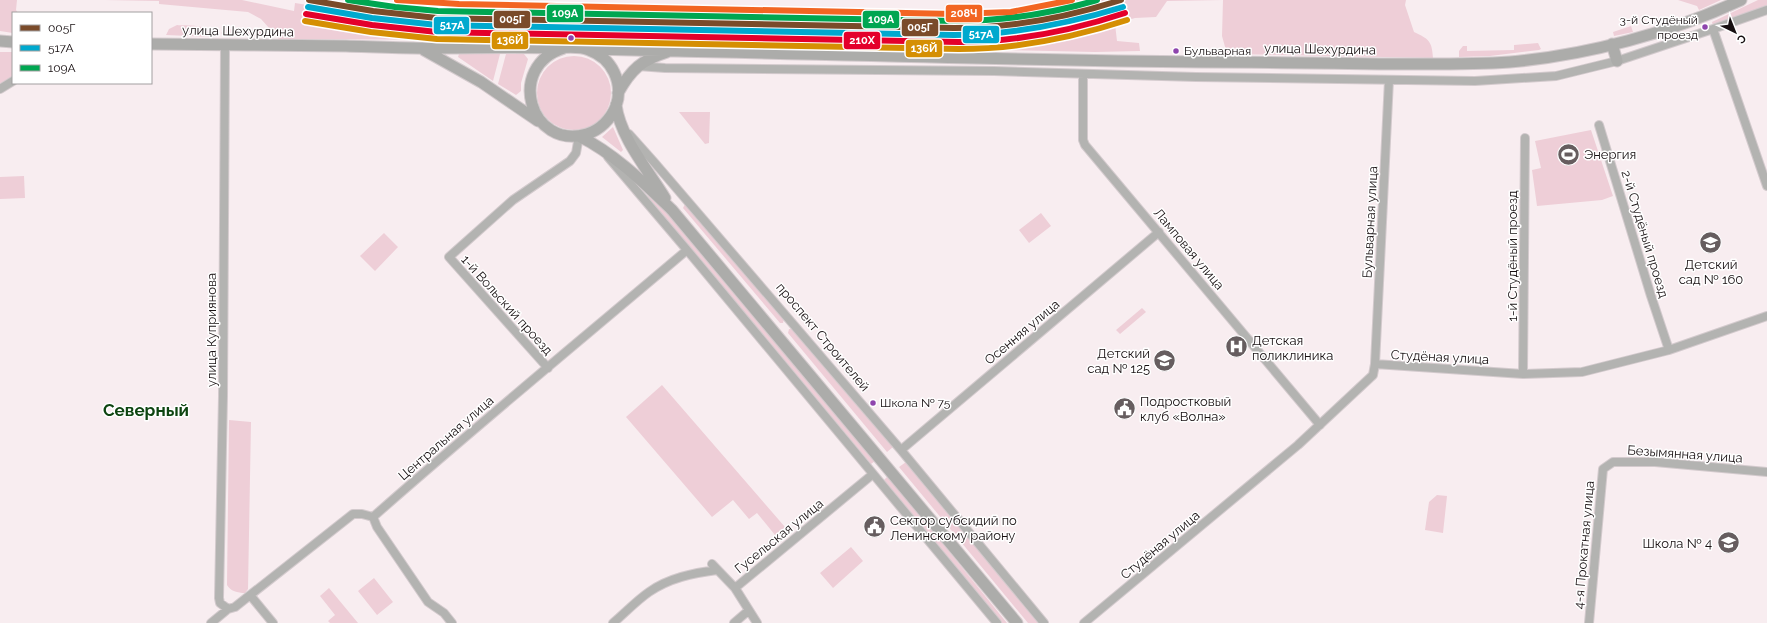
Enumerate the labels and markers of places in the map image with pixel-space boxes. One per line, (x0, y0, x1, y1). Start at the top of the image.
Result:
place label: 3-й Студёный проезд (1620, 13, 1698, 42)
marker: 3-й Студёный проезд (1700, 22, 1710, 32)
unlabelled marker (566, 33, 576, 43)
place label: Бульварная (1184, 44, 1251, 58)
marker: Бульварная (1171, 46, 1181, 56)
sports icon: Энергия (1555, 141, 1581, 167)
place label: Энергия (1584, 147, 1636, 162)
school or university icon: Детский сад № 160 (1698, 229, 1724, 255)
place label: Детский сад № 160 (1679, 257, 1743, 287)
place label: Детская поликлиника (1252, 333, 1333, 363)
hospital icon: Детская поликлиника (1224, 334, 1250, 360)
place label: Детский сад № 125 (1087, 346, 1150, 376)
school or university icon: Детский сад № 125 (1152, 347, 1178, 373)
place label: Подростковый клуб «Волна» (1140, 394, 1231, 424)
public building icon: Подростковый клуб «Волна» (1111, 395, 1137, 421)
place label: Школа № 75 (880, 396, 951, 410)
marker: Школа № 75 (868, 398, 878, 408)
place label: Сектор субсидий по Ленинскому району (890, 513, 1017, 543)
public building icon: Сектор субсидий по Ленинскому району (862, 514, 888, 540)
school or university icon: Школа № 4 (1715, 530, 1741, 556)
place label: Школа № 4 (1642, 536, 1712, 551)

